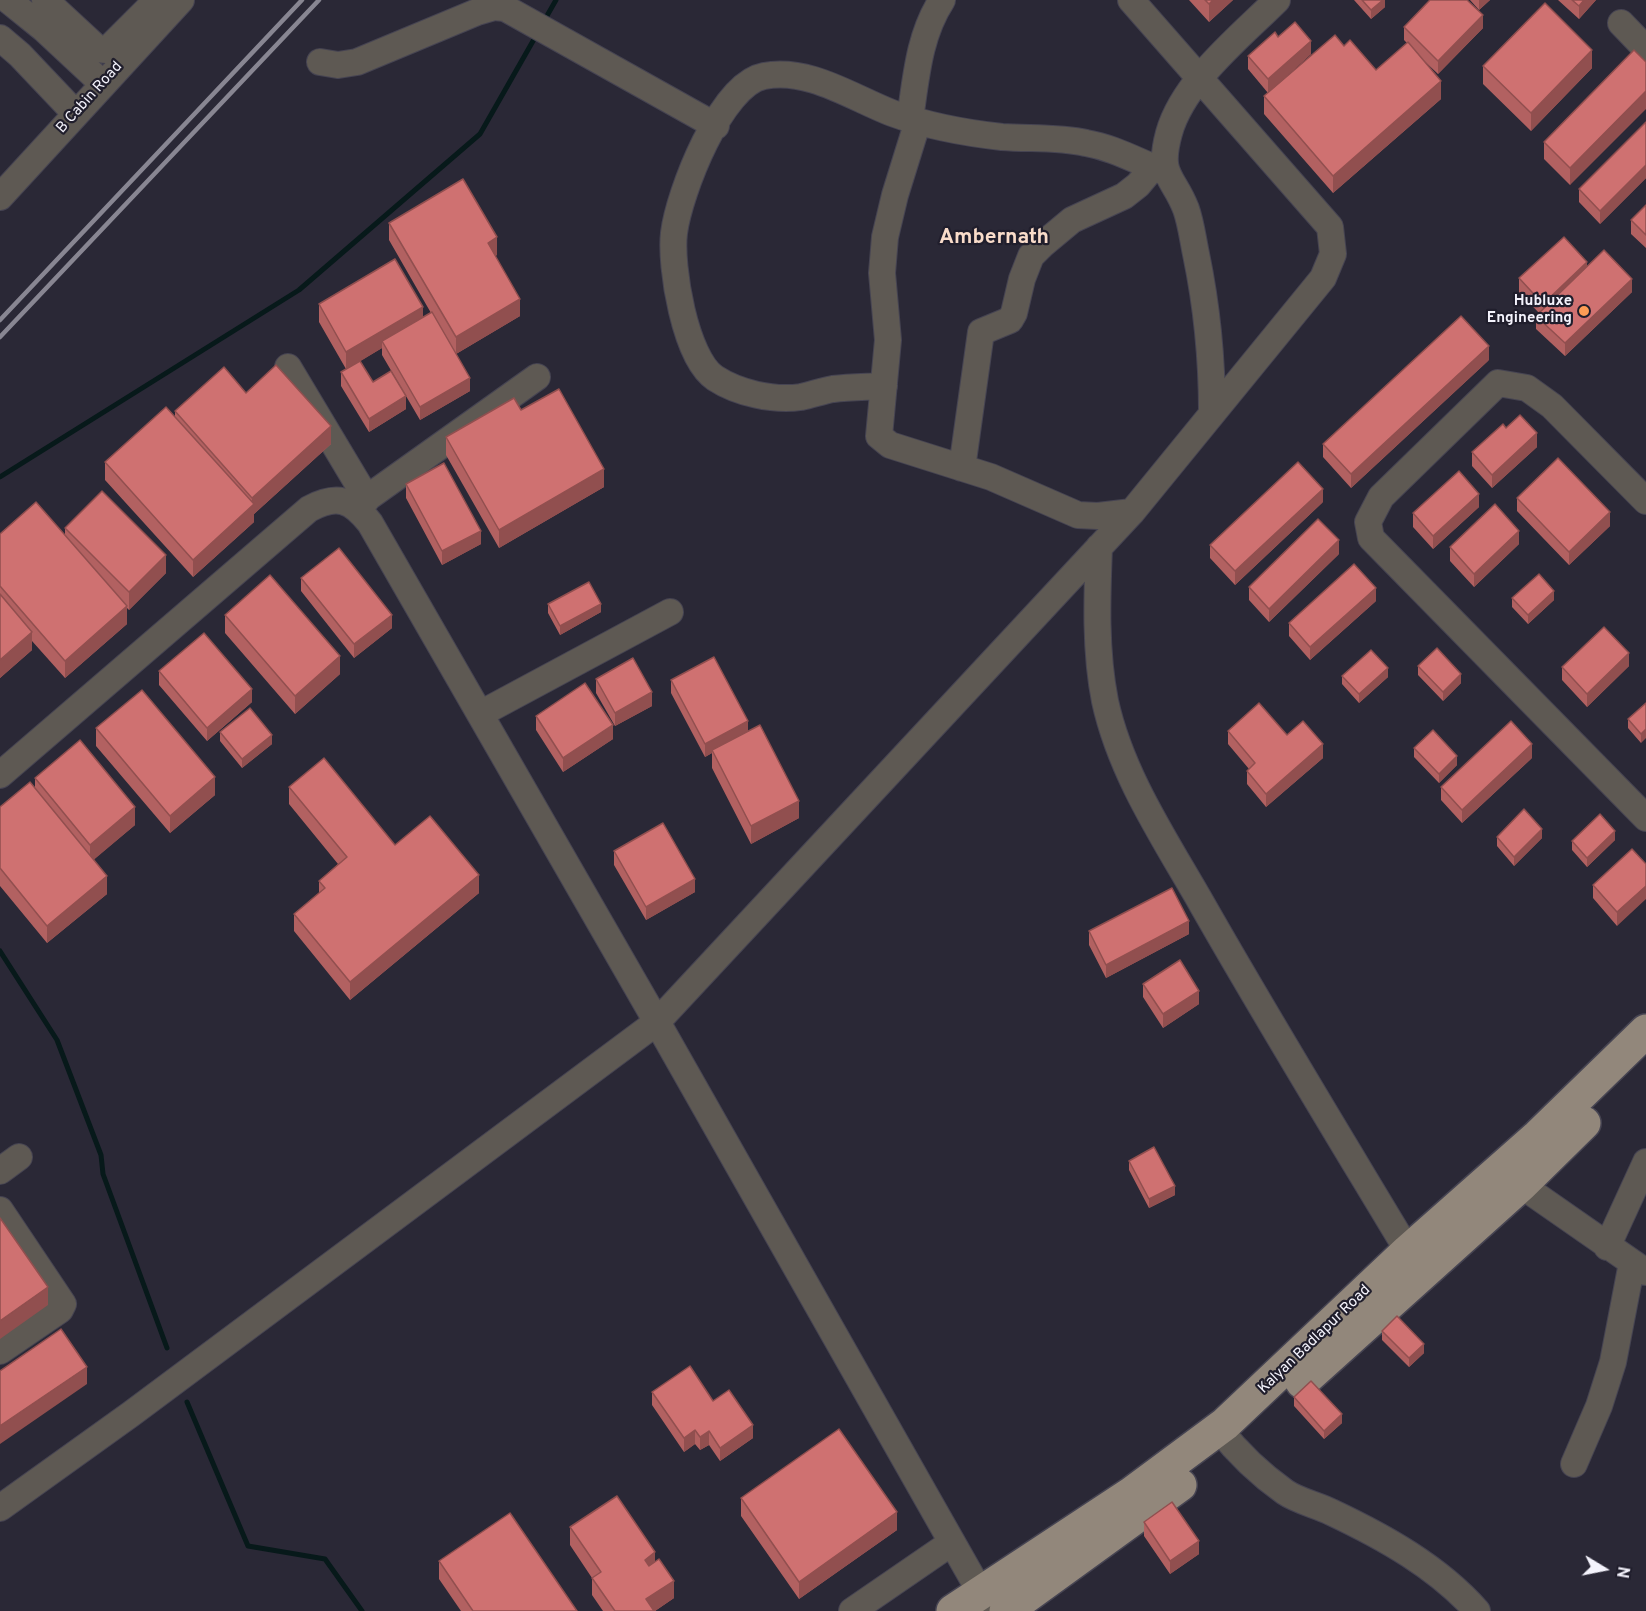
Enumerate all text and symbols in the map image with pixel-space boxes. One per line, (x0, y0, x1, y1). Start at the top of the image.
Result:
street label: B Cabin Road (53, 59, 127, 137)
district label: Ambernath (939, 226, 1049, 252)
place label: Hubluxe Engineering (1487, 293, 1572, 328)
marker: Hubluxe Engineering (1577, 304, 1591, 318)
street label: Kalyan Badlapur Road (1255, 1282, 1375, 1398)
north arrow (1574, 1539, 1634, 1599)
text: N (1611, 1565, 1633, 1580)

